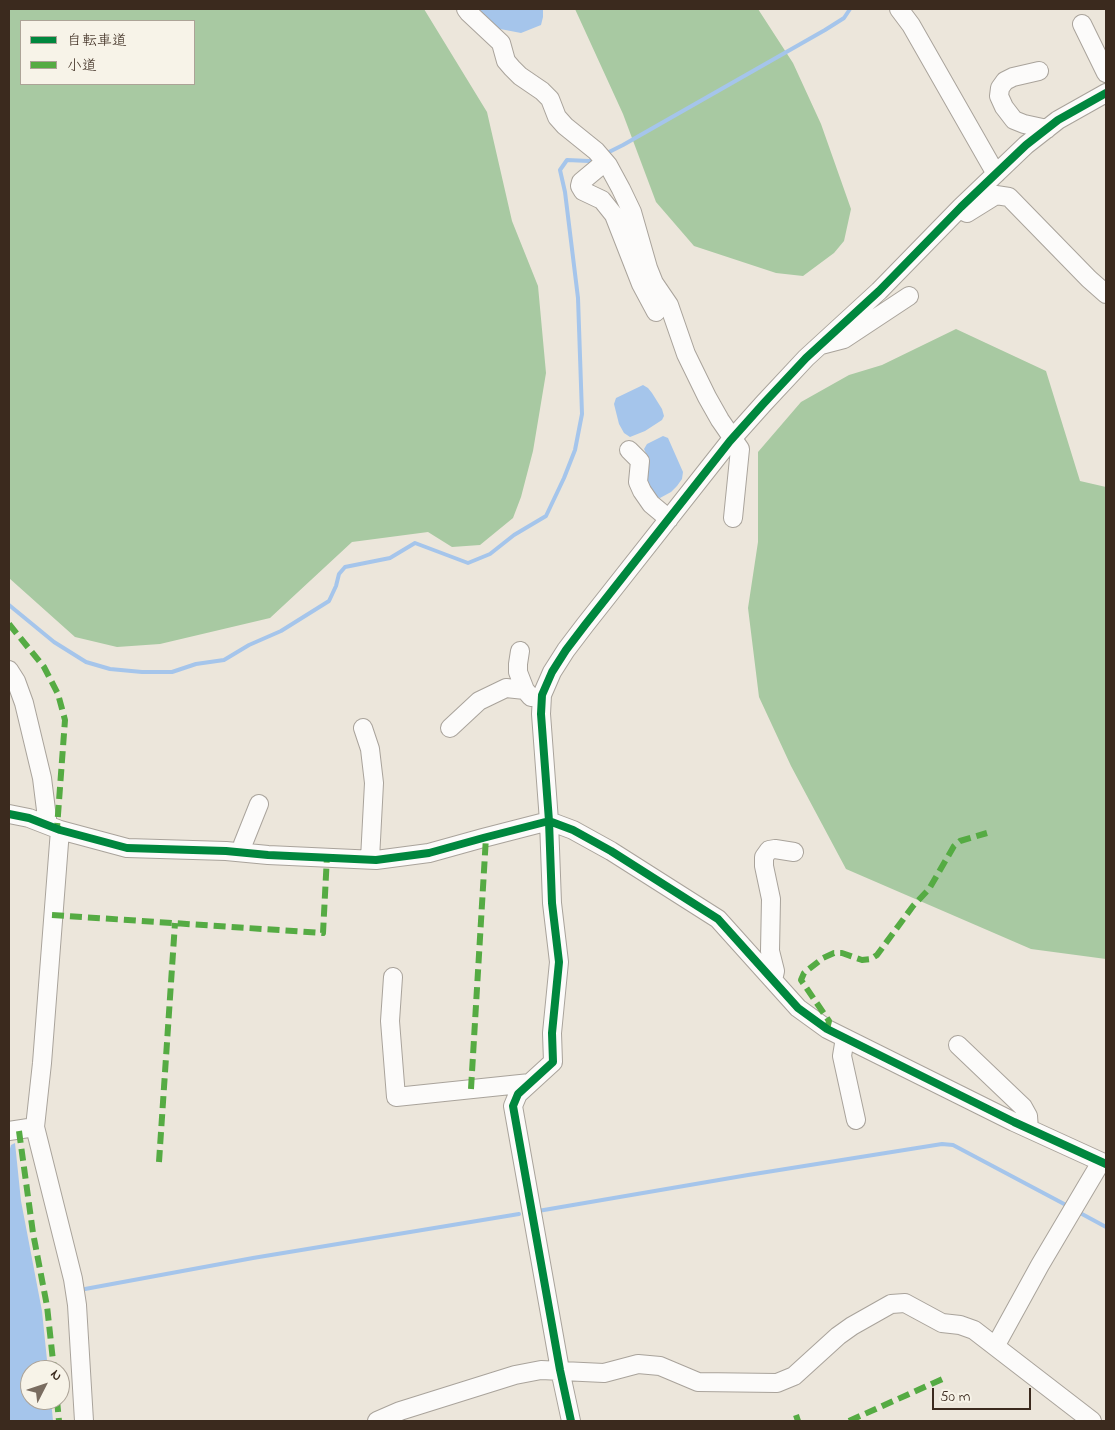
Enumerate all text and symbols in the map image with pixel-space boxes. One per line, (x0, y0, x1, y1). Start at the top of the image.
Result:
legend (20, 20, 195, 85)
text: 自転車道 (67, 30, 127, 52)
text: 小道 (67, 55, 97, 77)
north arrow (20, 1360, 70, 1410)
text: N (45, 1365, 67, 1386)
scale bar (935, 1378, 1034, 1410)
text: 50 m (940, 1386, 970, 1408)

